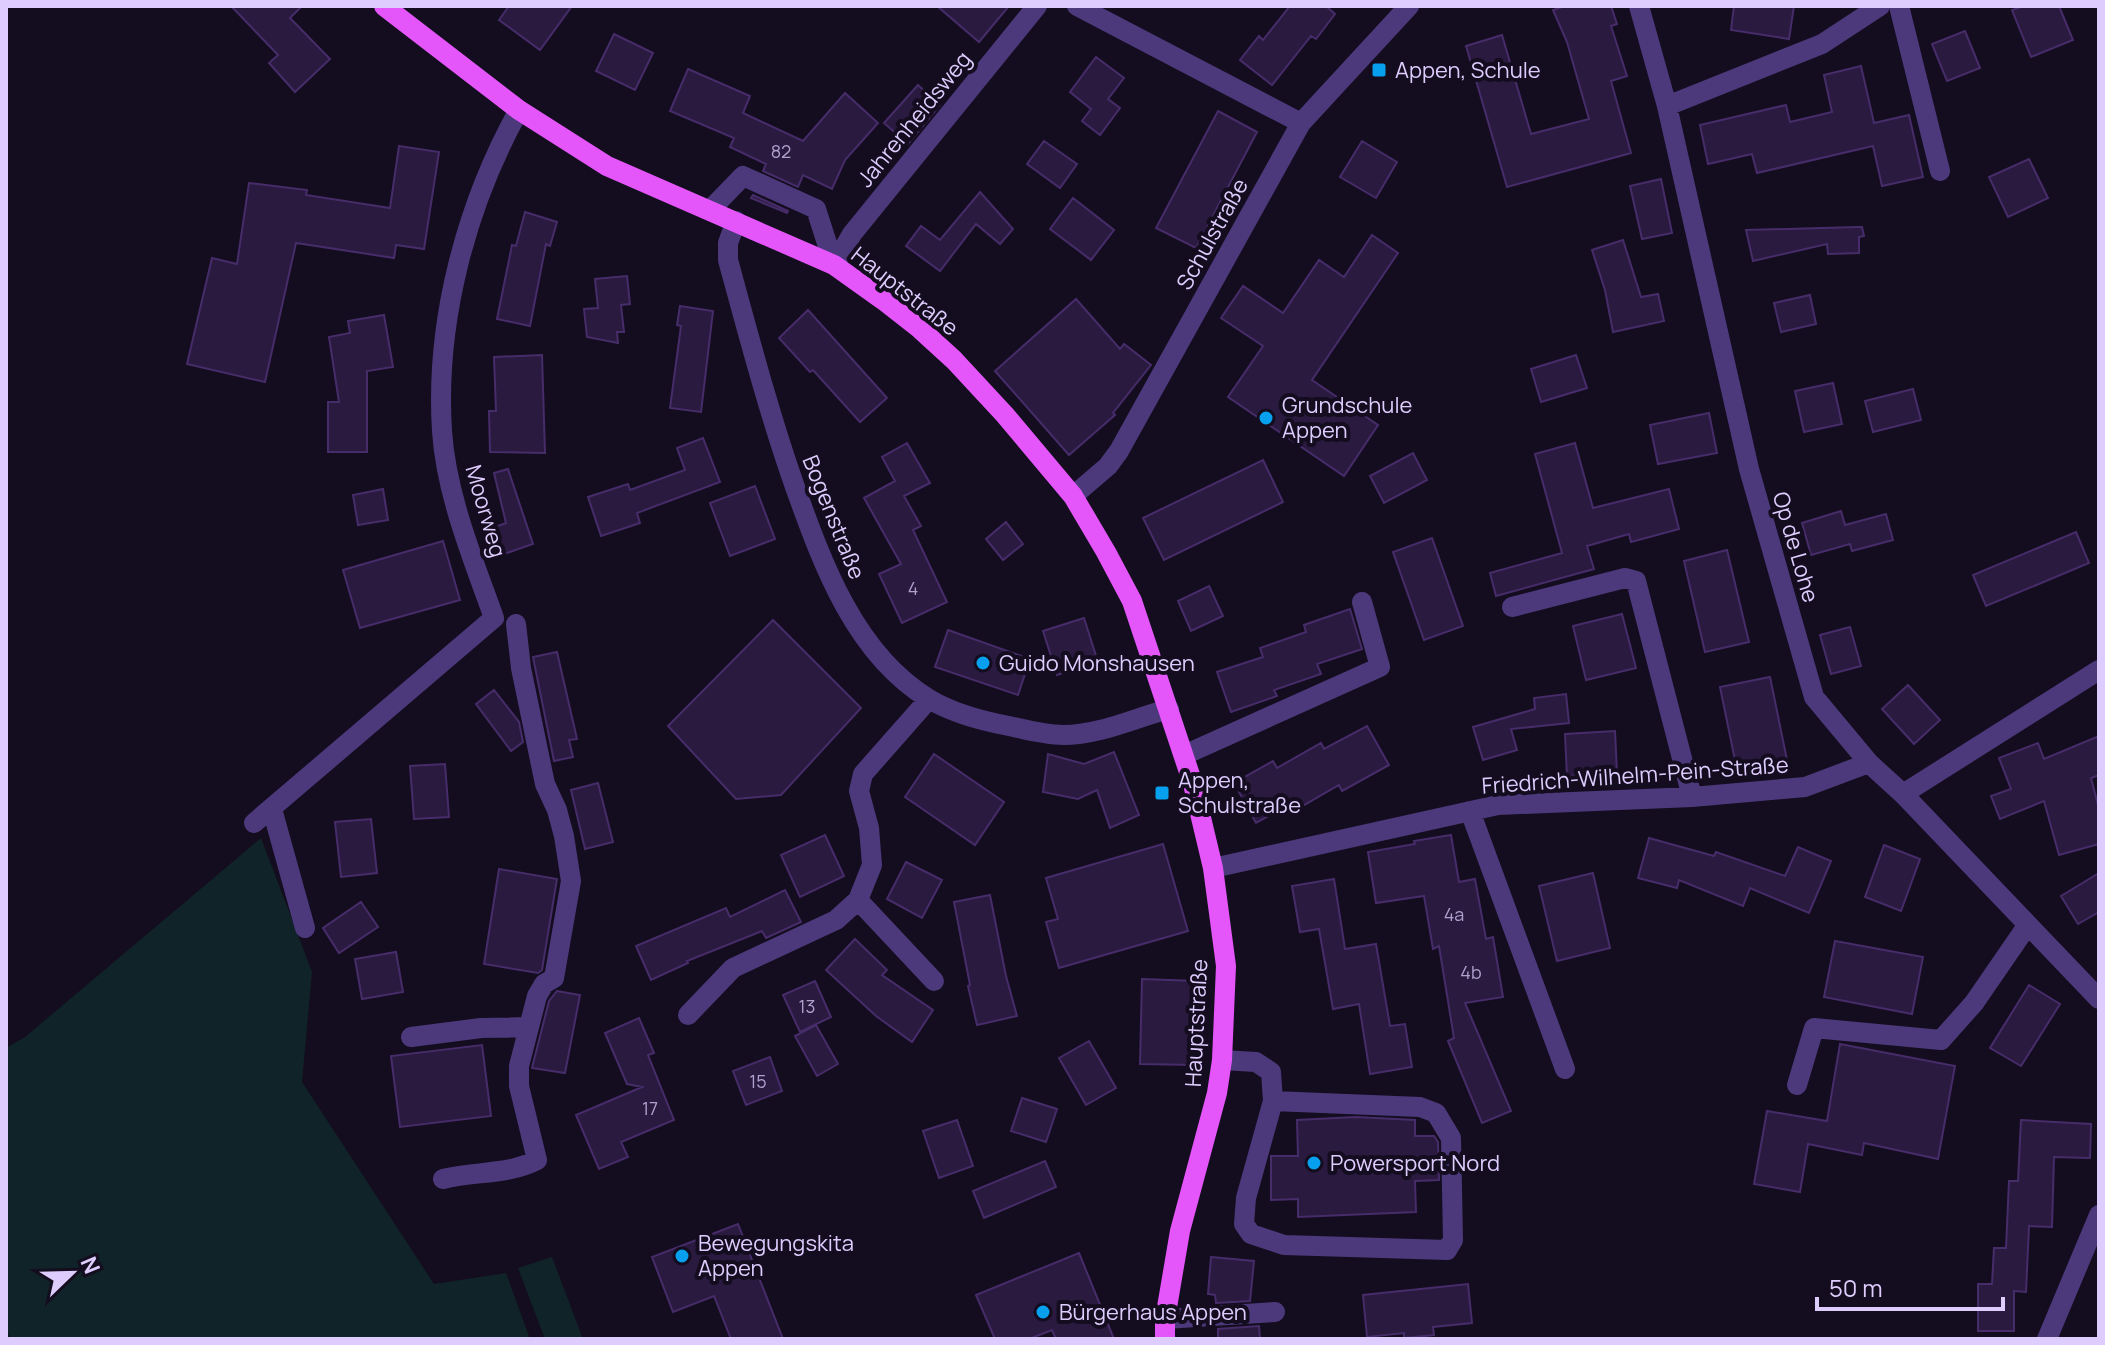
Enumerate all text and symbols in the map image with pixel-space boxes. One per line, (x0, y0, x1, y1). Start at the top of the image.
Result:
street label: Jahrenheidsweg (850, 45, 978, 193)
place label: Appen, Schule (1395, 55, 1541, 85)
marker: Appen, Schule (1370, 61, 1388, 79)
house number: 82 (771, 139, 791, 163)
street label: Schulstraße (1169, 173, 1255, 295)
street label: Hauptstraße (845, 240, 965, 342)
place label: Grundschule Appen (1282, 390, 1413, 445)
marker: Grundschule Appen (1257, 409, 1275, 427)
street label: Bogenstraße (796, 451, 873, 584)
street label: Moorweg (459, 461, 513, 561)
street label: Op de Lohe (1766, 488, 1826, 606)
house number: 4 (908, 576, 918, 600)
place label: Guido Monshausen (999, 648, 1195, 678)
marker: Guido Monshausen (974, 654, 992, 672)
street label: Friedrich-Wilhelm-Pein-Straße (1481, 749, 1790, 801)
place label: Appen, Schulstraße (1178, 765, 1301, 820)
marker: Appen, Schulstraße (1153, 784, 1171, 802)
house number: 4a (1444, 902, 1464, 926)
street label: Hauptstraße (1178, 958, 1214, 1088)
house number: 4b (1460, 960, 1482, 984)
house number: 13 (799, 994, 815, 1018)
house number: 15 (749, 1069, 767, 1093)
house number: 17 (642, 1096, 658, 1120)
place label: Powersport Nord (1330, 1148, 1500, 1178)
marker: Powersport Nord (1305, 1154, 1323, 1172)
place label: Bewegungskita Appen (698, 1228, 854, 1283)
north arrow (32, 1233, 112, 1313)
marker: Bewegungskita Appen (673, 1247, 691, 1265)
text: N (74, 1252, 107, 1278)
scale bar (1817, 1261, 2003, 1311)
text: 50 m (1829, 1271, 1883, 1304)
place label: Bürgerhaus Appen (1059, 1297, 1247, 1327)
marker: Bürgerhaus Appen (1034, 1303, 1052, 1321)

